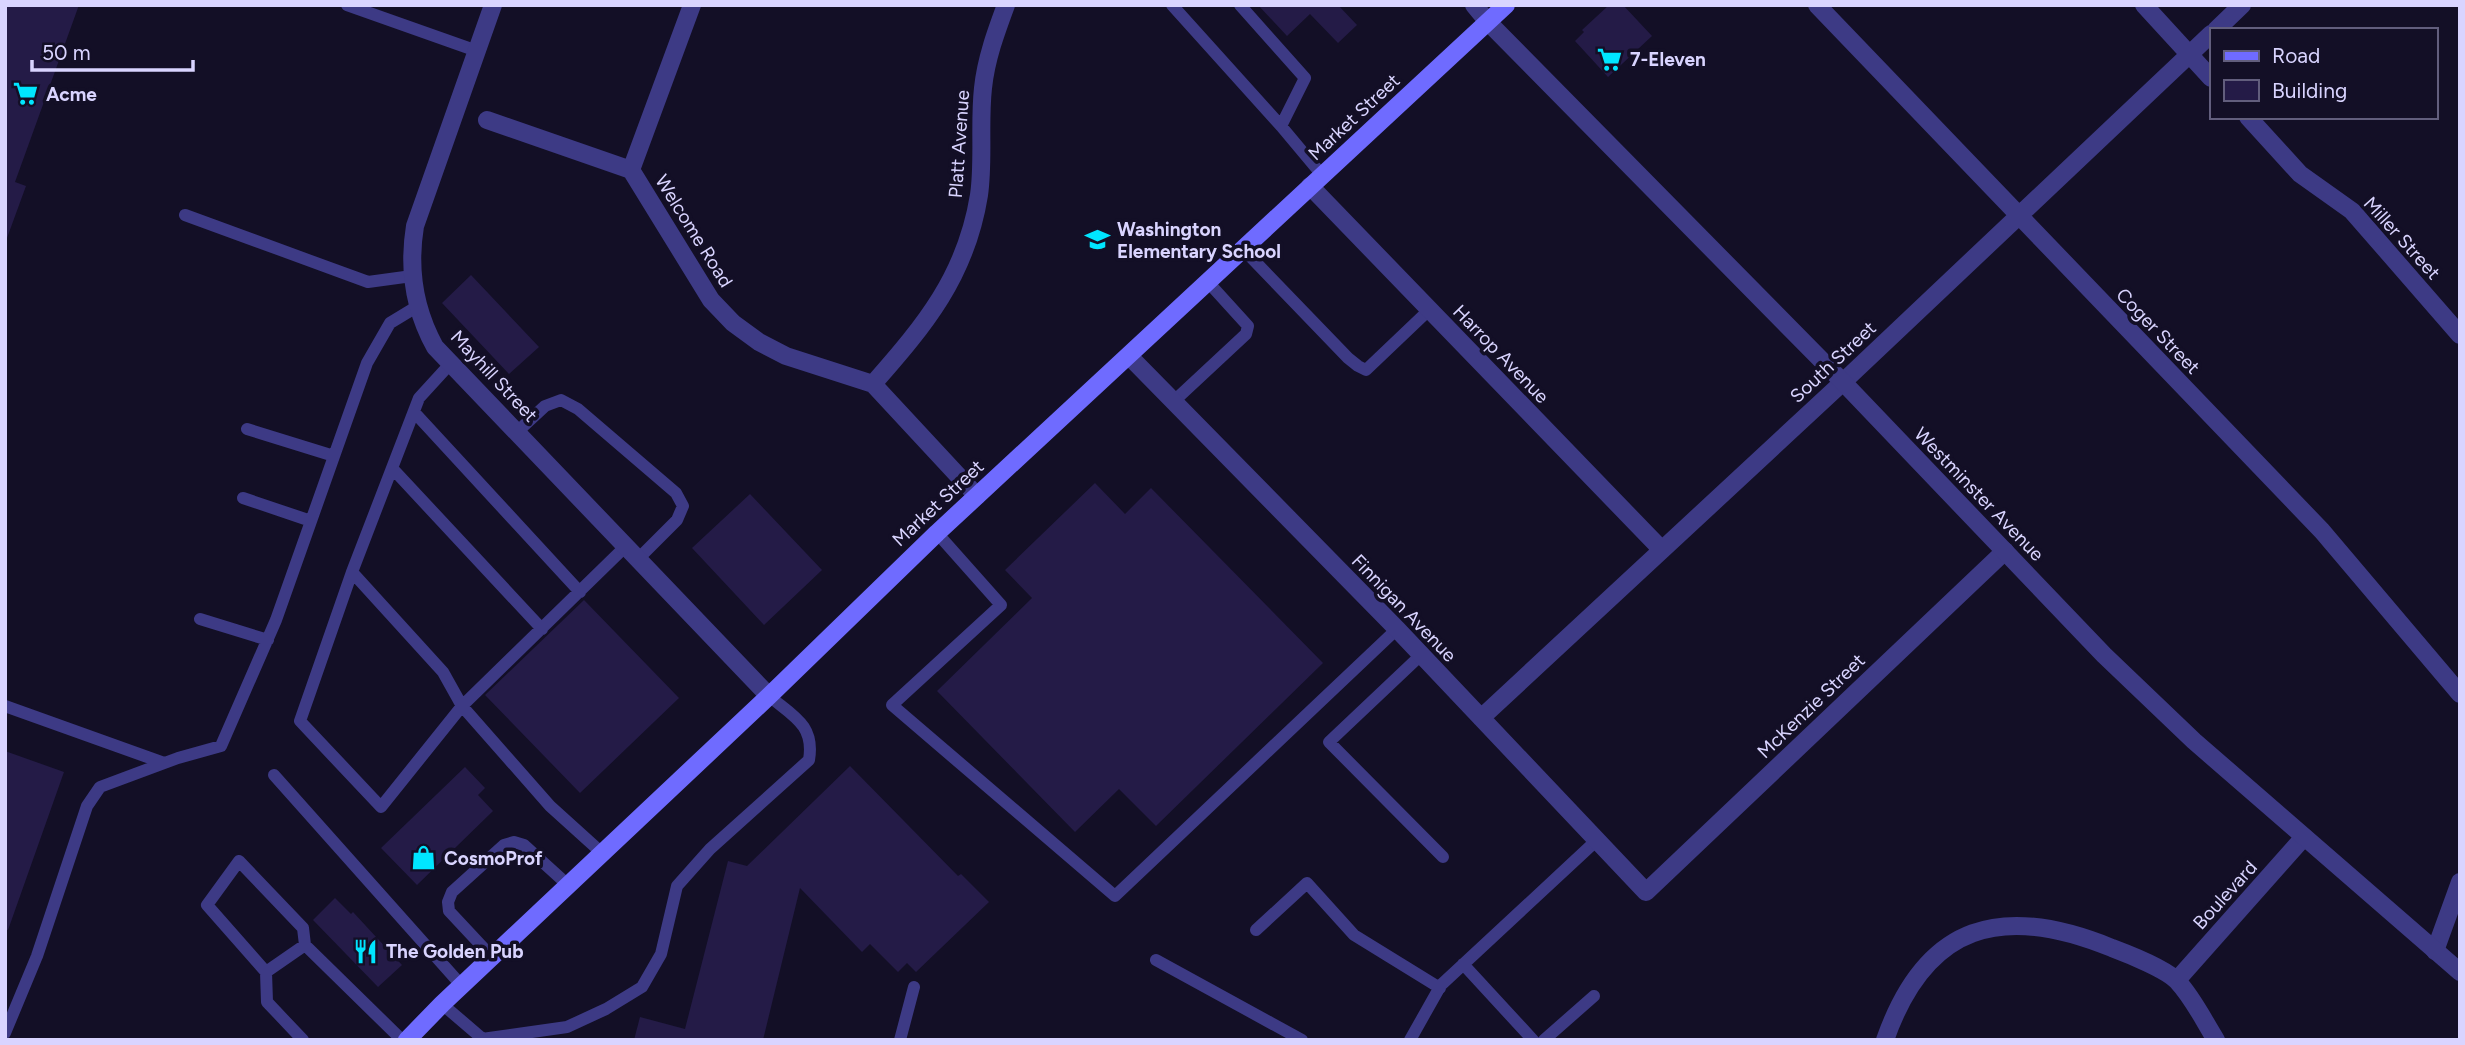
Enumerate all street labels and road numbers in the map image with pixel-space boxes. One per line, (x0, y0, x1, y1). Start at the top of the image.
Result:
street label: Market Street (1303, 69, 1405, 165)
street label: Platt Avenue (944, 89, 974, 199)
street label: Welcome Road (650, 171, 738, 291)
street label: Miller Street (2359, 192, 2445, 284)
street label: Coger Street (2111, 283, 2205, 379)
street label: Harrop Avenue (1448, 300, 1554, 408)
street label: South Street (1785, 316, 1881, 408)
street label: Mayhill Street (446, 325, 542, 427)
street label: Westminster Avenue (1909, 422, 2049, 566)
street label: Market Street (887, 455, 989, 551)
street label: Finnigan Avenue (1347, 549, 1461, 667)
street label: McKenzie Street (1752, 649, 1870, 763)
street label: Boulevard (2188, 856, 2262, 934)

